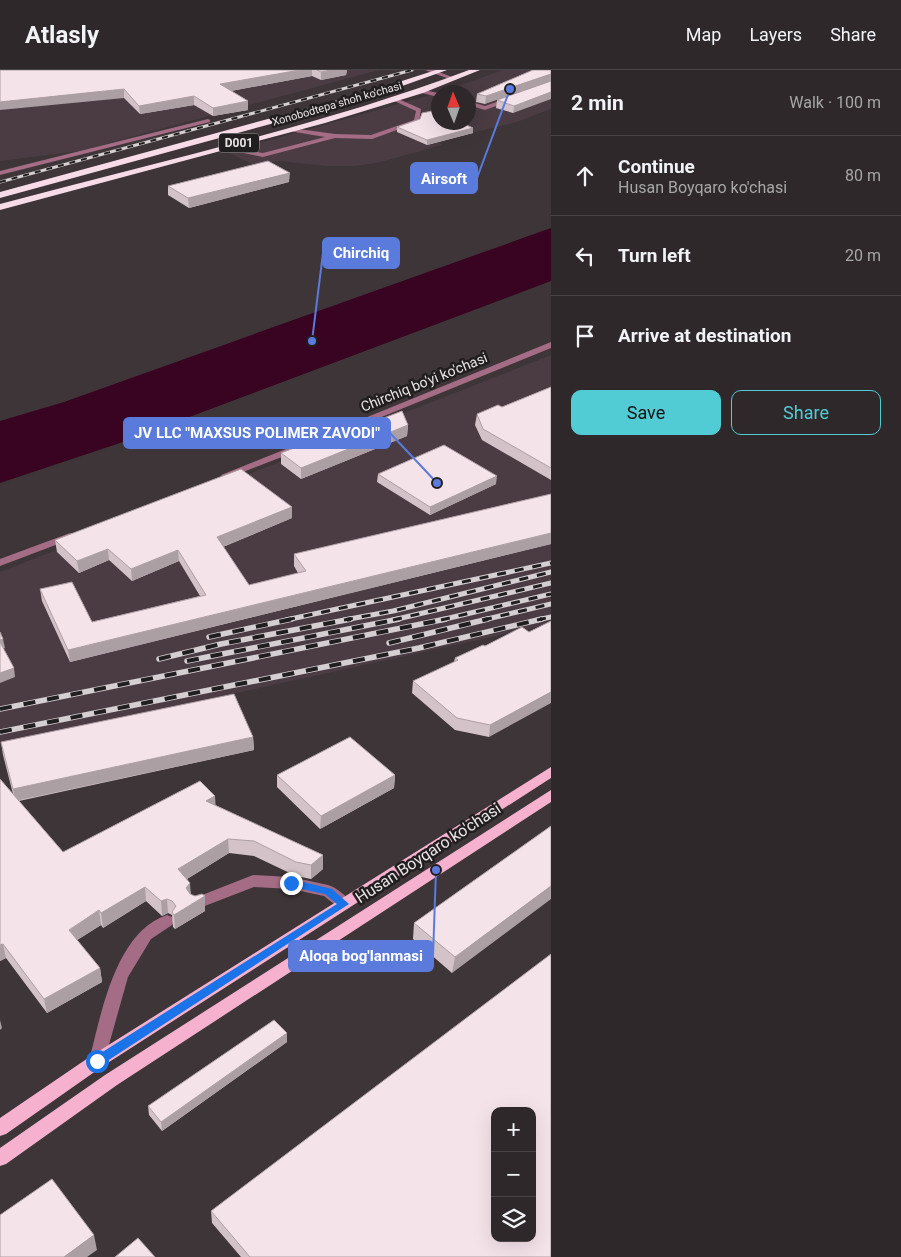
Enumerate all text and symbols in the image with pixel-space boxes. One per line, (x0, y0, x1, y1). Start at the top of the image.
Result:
text: Atlasly (25, 21, 99, 49)
text: Map (686, 24, 721, 45)
text: Layers (749, 24, 802, 45)
text: Share (830, 24, 876, 45)
street label: Xonobodtepa shoh ko'chasi (271, 79, 403, 129)
north arrow (431, 85, 476, 130)
text: 2 min (571, 91, 624, 115)
text: Walk · 100 m (789, 93, 881, 112)
road number: D001 (219, 134, 259, 152)
text: Continue (618, 155, 695, 178)
icon: ahead (571, 162, 599, 190)
callout: Airsoft (411, 163, 477, 193)
text: 80 m (845, 166, 881, 185)
text: Airsoft (421, 170, 467, 188)
text: Husan Boyqaro ko'chasi (618, 178, 787, 197)
callout: Chirchiq (323, 238, 399, 268)
icon: left (571, 242, 599, 270)
text: Chirchiq (333, 244, 389, 262)
text: Turn left (618, 244, 691, 267)
text: 20 m (845, 246, 881, 265)
icon: arrive (571, 322, 599, 350)
text: Arrive at destination (618, 324, 791, 347)
street label: Chirchiq bo'yi ko'chasi (358, 349, 490, 415)
button: Save (571, 390, 721, 435)
button: Share (731, 390, 881, 435)
callout: JV LLC "MAXSUS POLIMER ZAVODI" (124, 418, 390, 448)
text: JV LLC "MAXSUS POLIMER ZAVODI" (134, 424, 380, 442)
street label: Husan Boyqaro ko'chasi (352, 799, 504, 907)
route end (280, 872, 303, 895)
callout: Aloqa bog'lanmasi (289, 941, 433, 971)
text: Aloqa bog'lanmasi (299, 947, 423, 965)
route start (86, 1050, 109, 1073)
map controls (491, 1107, 536, 1242)
button: + (491, 1107, 536, 1152)
button: − (491, 1152, 536, 1197)
button: layers (491, 1197, 536, 1242)

